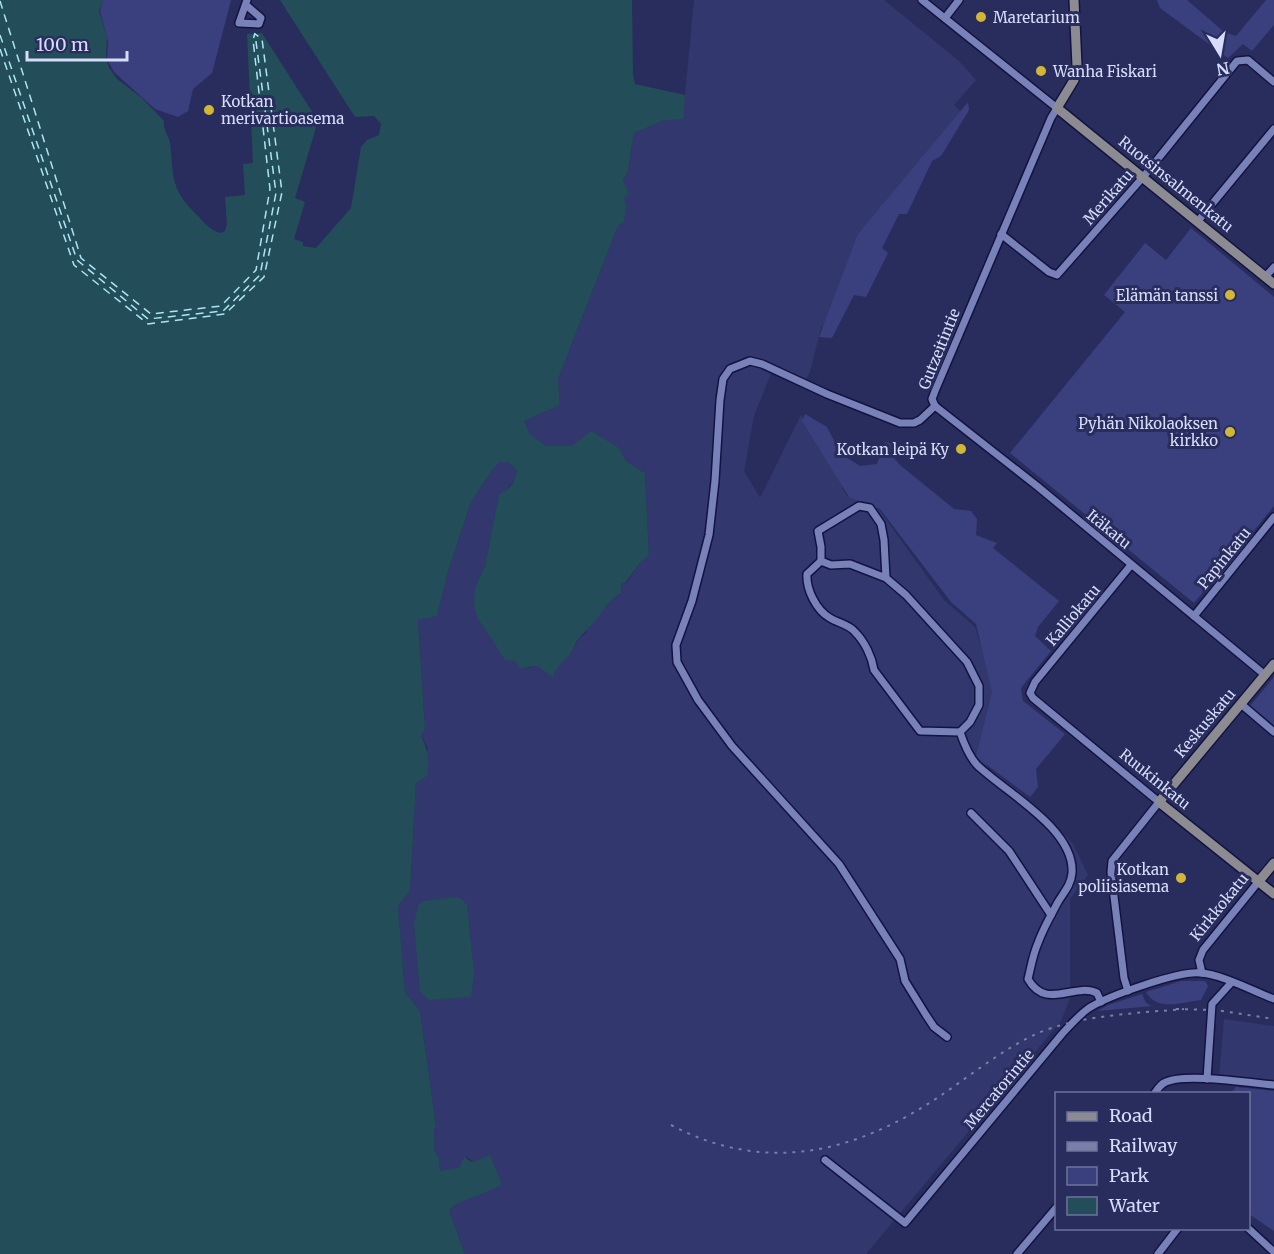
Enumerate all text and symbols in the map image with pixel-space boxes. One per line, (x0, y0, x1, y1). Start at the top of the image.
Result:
place label: Maretarium (993, 8, 1080, 27)
marker: Maretarium (974, 10, 988, 24)
scale bar (27, 24, 128, 62)
north arrow (1190, 24, 1250, 84)
text: 100 m (36, 33, 89, 56)
text: N (1214, 58, 1231, 80)
place label: Wanha Fiskari (1052, 62, 1157, 81)
marker: Wanha Fiskari (1034, 64, 1048, 78)
place label: Kotkan merivartioasema (221, 92, 344, 128)
marker: Kotkan merivartioasema (202, 103, 216, 117)
street label: Ruotsinsalmenkatu (1115, 132, 1237, 236)
street label: Merikatu (1079, 166, 1137, 228)
place label: Elämän tanssi (1116, 286, 1218, 305)
marker: Elämän tanssi (1223, 288, 1237, 302)
street label: Gutzeitintie (914, 306, 964, 392)
place label: Pyhän Nikolaoksen kirkko (1078, 414, 1218, 450)
marker: Pyhän Nikolaoksen kirkko (1223, 425, 1237, 439)
place label: Kotkan leipä Ky (837, 440, 949, 459)
marker: Kotkan leipä Ky (954, 442, 968, 456)
street label: Itäkatu (1083, 505, 1135, 553)
street label: Papinkatu (1193, 523, 1255, 593)
street label: Kalliokatu (1042, 580, 1104, 650)
street label: Keskuskatu (1171, 685, 1239, 761)
street label: Ruukinkatu (1116, 745, 1194, 813)
place label: Kotkan poliisiasema (1078, 860, 1169, 896)
street label: Kirkkokatu (1186, 869, 1252, 945)
marker: Kotkan poliisiasema (1174, 871, 1188, 885)
street label: Mercatorintie (960, 1045, 1038, 1133)
legend (1055, 1092, 1250, 1230)
text: Road (1109, 1104, 1153, 1127)
text: Railway (1109, 1134, 1178, 1157)
text: Park (1109, 1164, 1150, 1187)
text: Water (1108, 1194, 1160, 1217)

